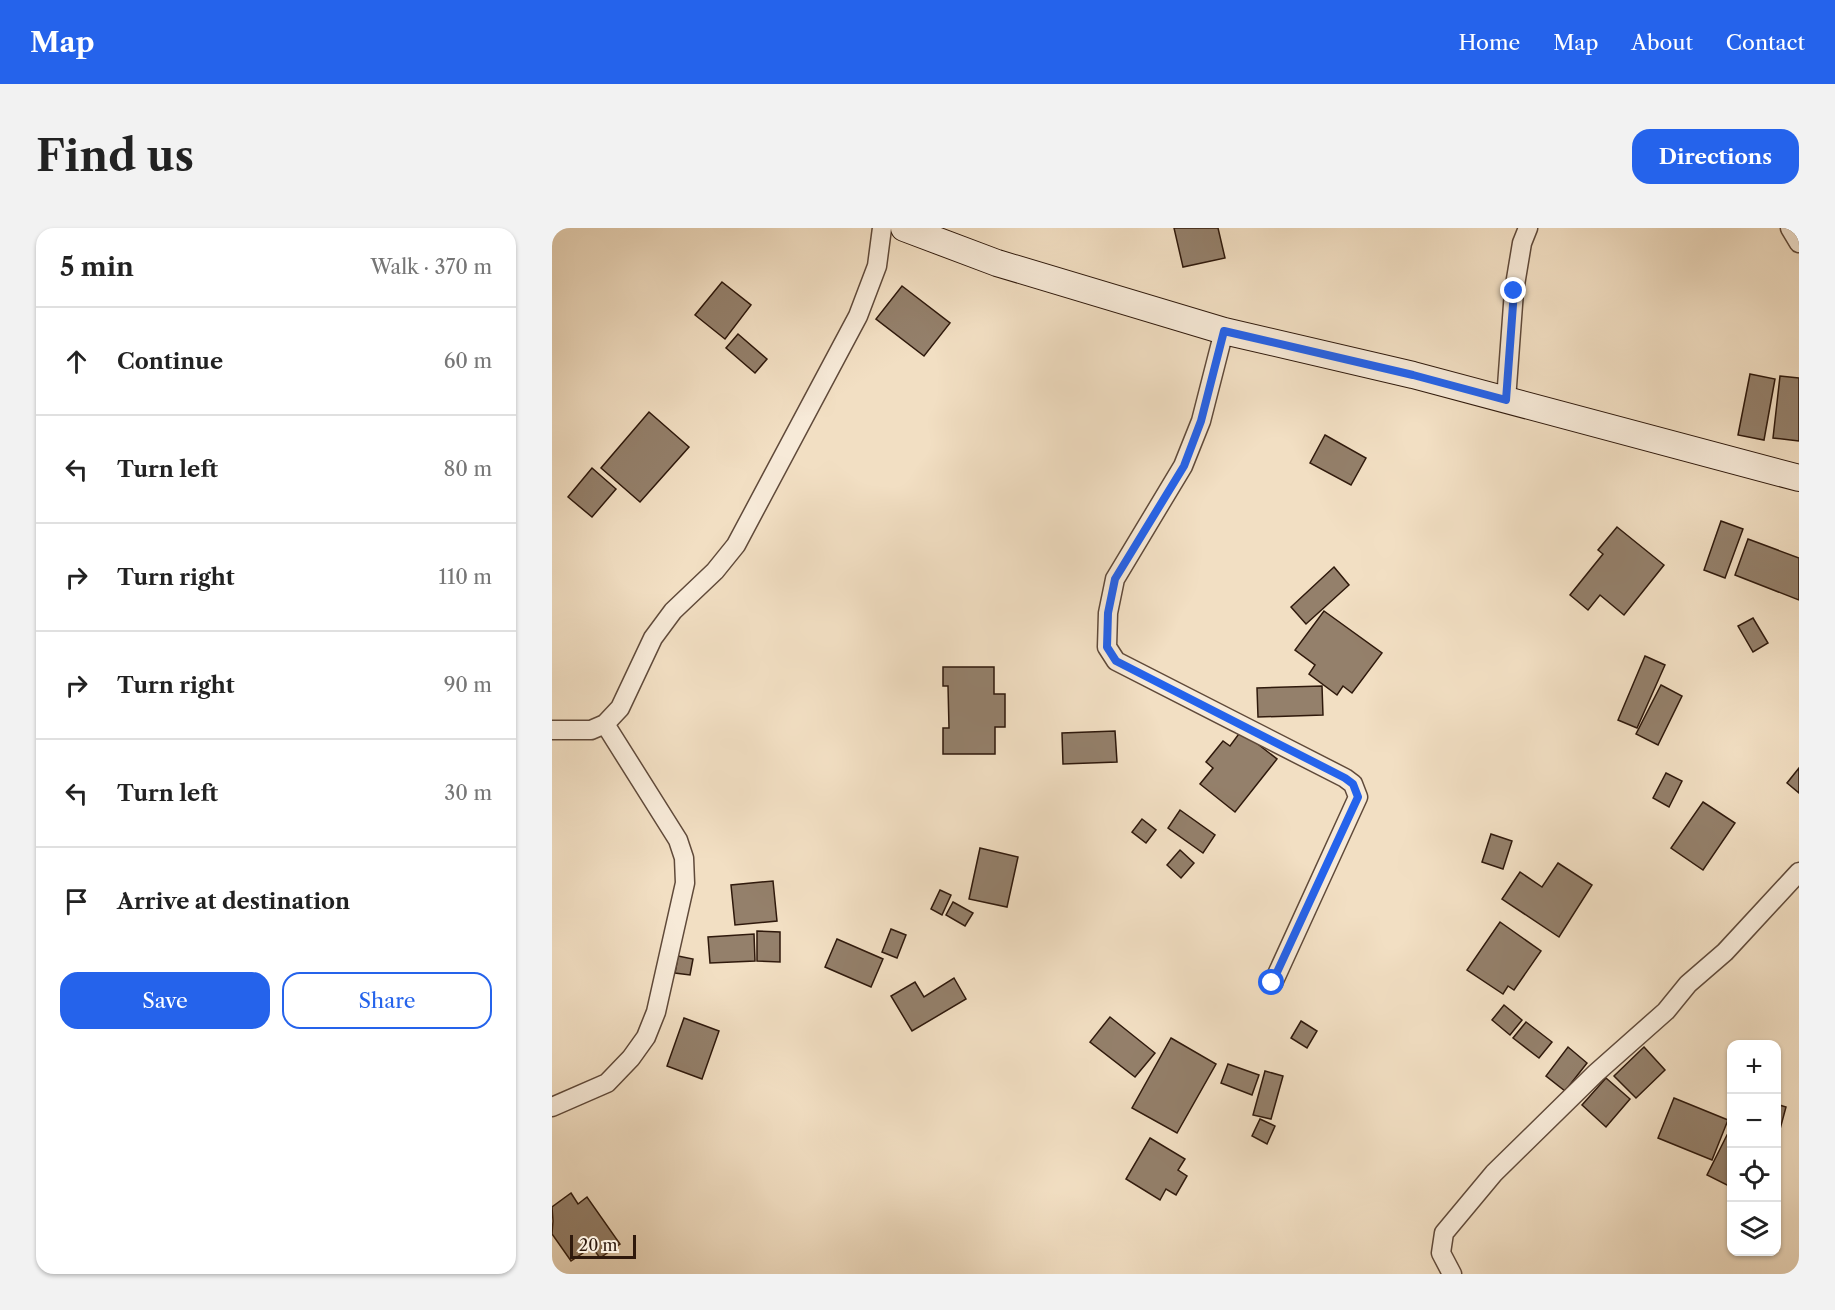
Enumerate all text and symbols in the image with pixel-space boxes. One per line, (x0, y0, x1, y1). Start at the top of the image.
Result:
text: Map (30, 25, 94, 59)
text: Home (1459, 30, 1520, 55)
text: Map (1553, 30, 1598, 55)
text: About (1631, 30, 1693, 55)
text: Contact (1726, 30, 1805, 55)
button: Directions (1632, 129, 1799, 184)
text: Find us (36, 130, 194, 182)
text: 5 min (60, 251, 134, 283)
text: Walk · 370 m (370, 255, 492, 279)
route end (1500, 277, 1526, 303)
icon: ahead (60, 345, 93, 378)
text: Continue (117, 348, 223, 375)
text: 60 m (444, 349, 492, 373)
icon: left (60, 453, 93, 486)
text: Turn left (117, 456, 218, 483)
text: 80 m (444, 457, 492, 481)
icon: right (60, 561, 93, 594)
text: Turn right (117, 564, 235, 591)
text: 110 m (439, 565, 492, 589)
icon: right (60, 669, 93, 702)
text: Turn right (117, 672, 235, 699)
text: 90 m (444, 673, 492, 697)
icon: left (60, 777, 93, 810)
text: Turn left (117, 780, 218, 807)
text: 30 m (444, 781, 492, 805)
icon: arrive (60, 885, 93, 918)
text: Arrive at destination (117, 888, 350, 915)
route start (1258, 969, 1284, 995)
button: Save (60, 972, 270, 1029)
button: Share (282, 972, 492, 1029)
map controls (1727, 1040, 1781, 1256)
button: + (1727, 1040, 1781, 1094)
button: − (1727, 1094, 1781, 1148)
button: locate (1727, 1148, 1781, 1202)
button: layers (1727, 1202, 1781, 1256)
scale bar (570, 1232, 636, 1260)
text: 20 m (579, 1235, 618, 1255)

